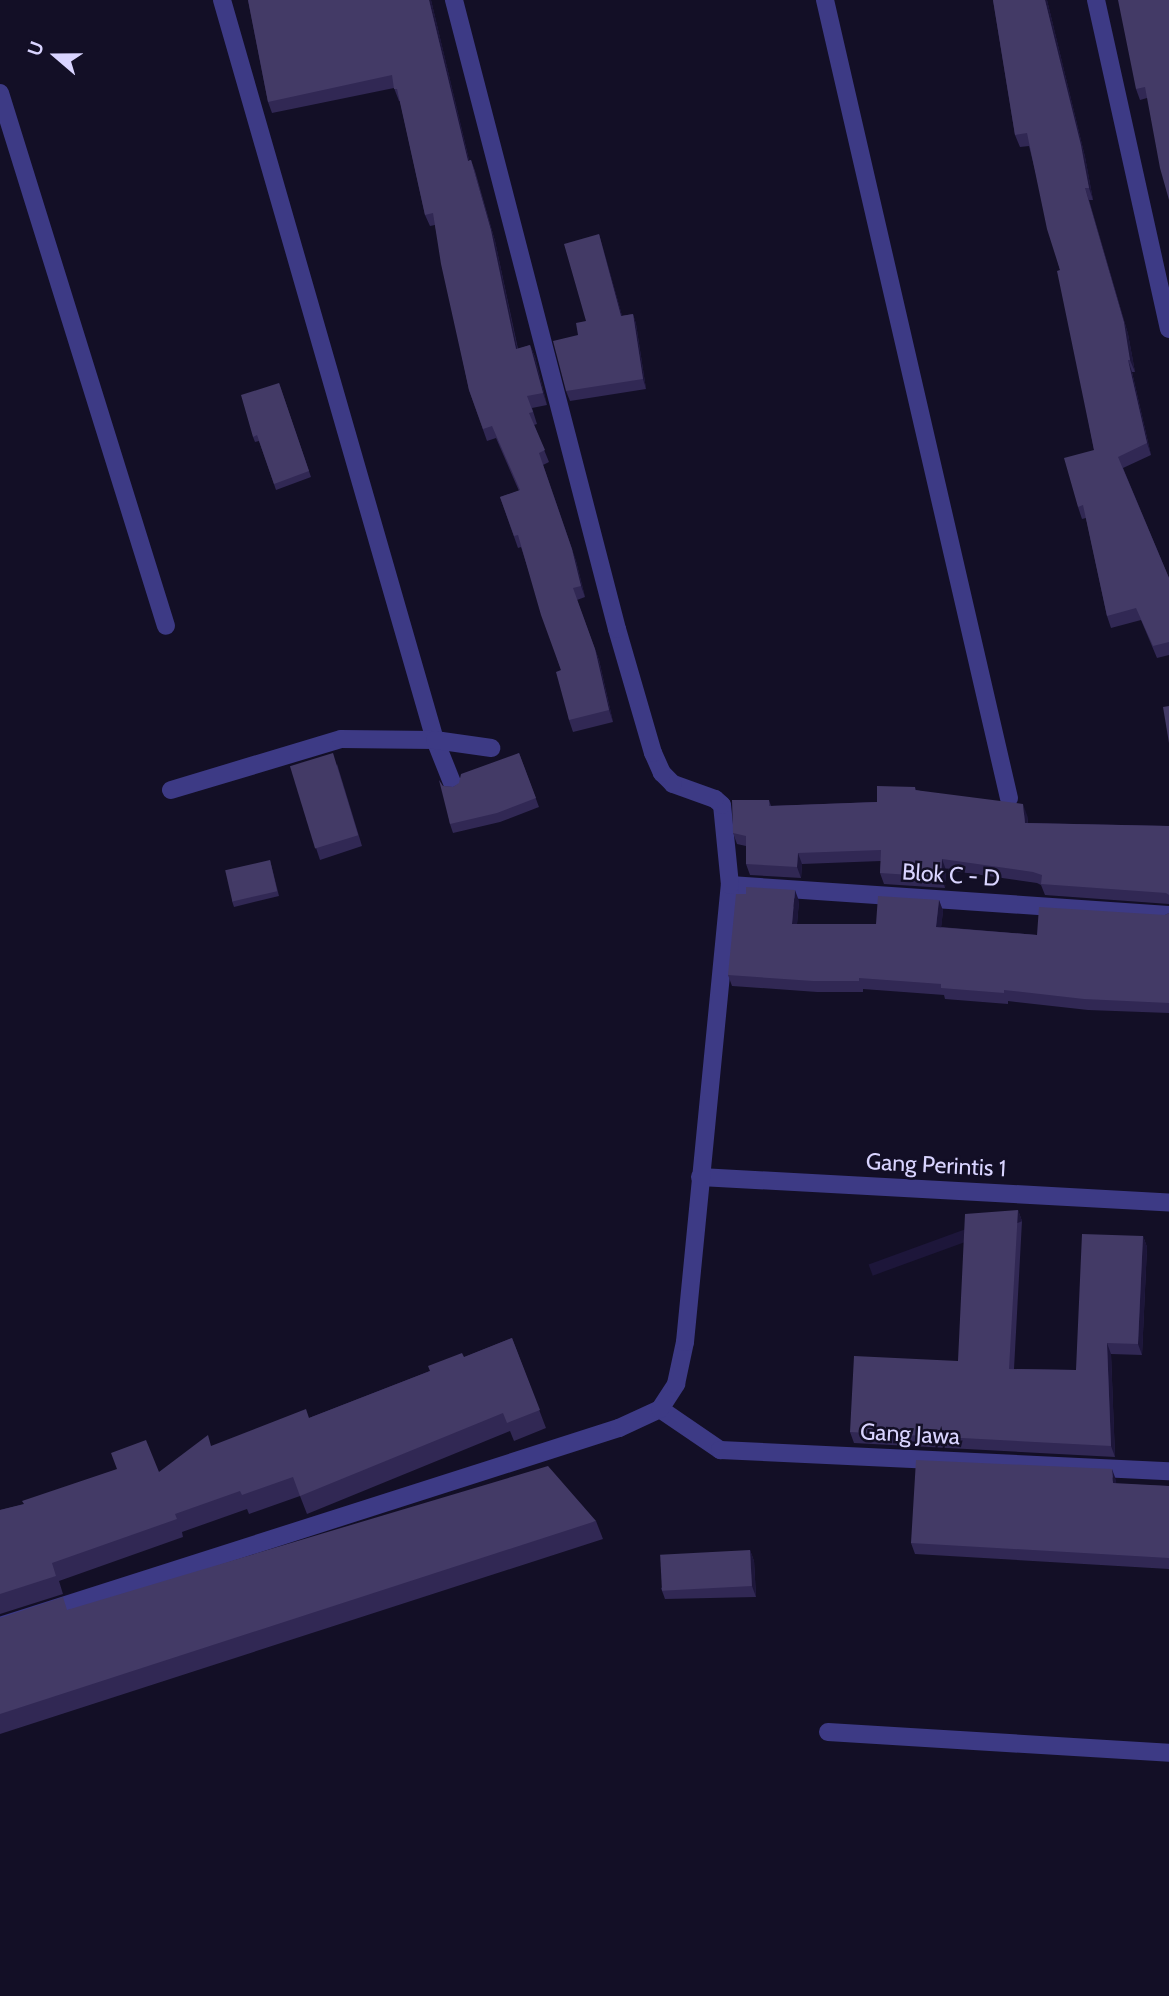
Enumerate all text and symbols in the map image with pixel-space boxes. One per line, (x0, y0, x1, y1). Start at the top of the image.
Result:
north arrow (21, 21, 91, 91)
text: U (23, 38, 49, 59)
street label: Blok C - D (901, 858, 1001, 892)
street label: Gang Perintis 1 (865, 1148, 1007, 1182)
street label: Gang Jawa (859, 1418, 961, 1450)

